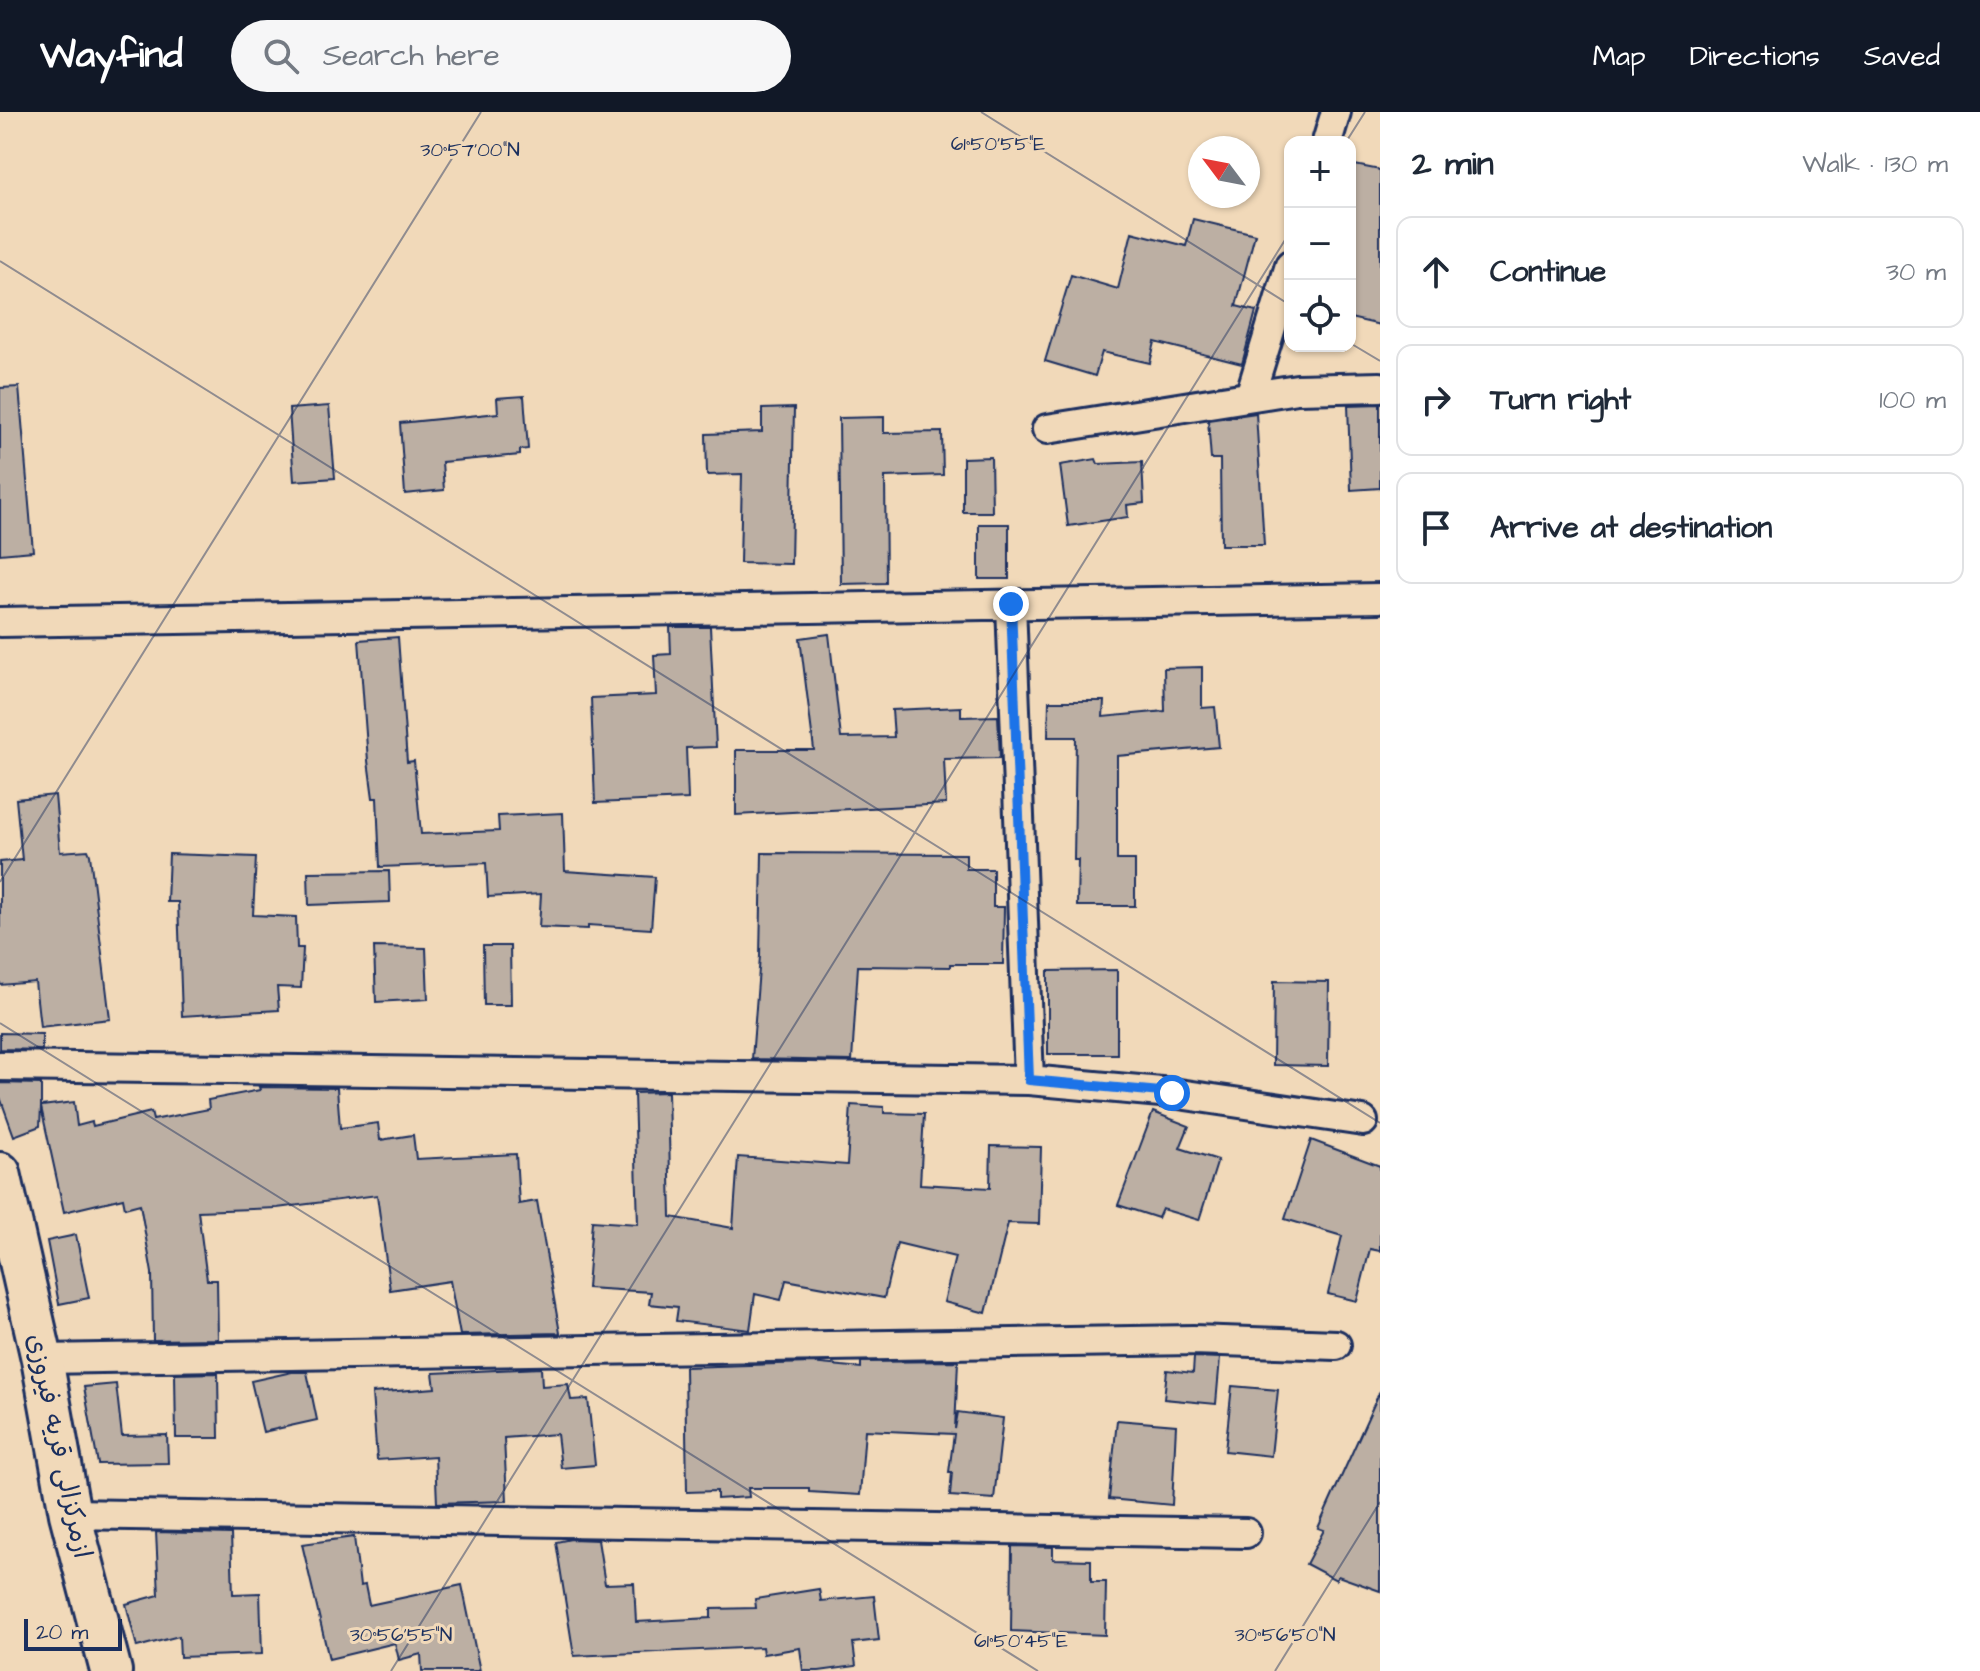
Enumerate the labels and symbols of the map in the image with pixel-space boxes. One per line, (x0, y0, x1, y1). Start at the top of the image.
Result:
text: 61°50'55"E (951, 130, 1045, 158)
text: 30°57'00"N (420, 136, 520, 164)
north arrow (1188, 136, 1260, 208)
route end (993, 586, 1029, 622)
route start (1154, 1075, 1190, 1111)
street label: ازمرکزالی قریه فیروزی (18, 1330, 100, 1562)
scale bar (24, 1615, 122, 1651)
text: 30°56'55"N (350, 1621, 452, 1649)
text: 30°56'50"N (1234, 1621, 1336, 1649)
text: 61°50'45"E (974, 1627, 1068, 1655)

